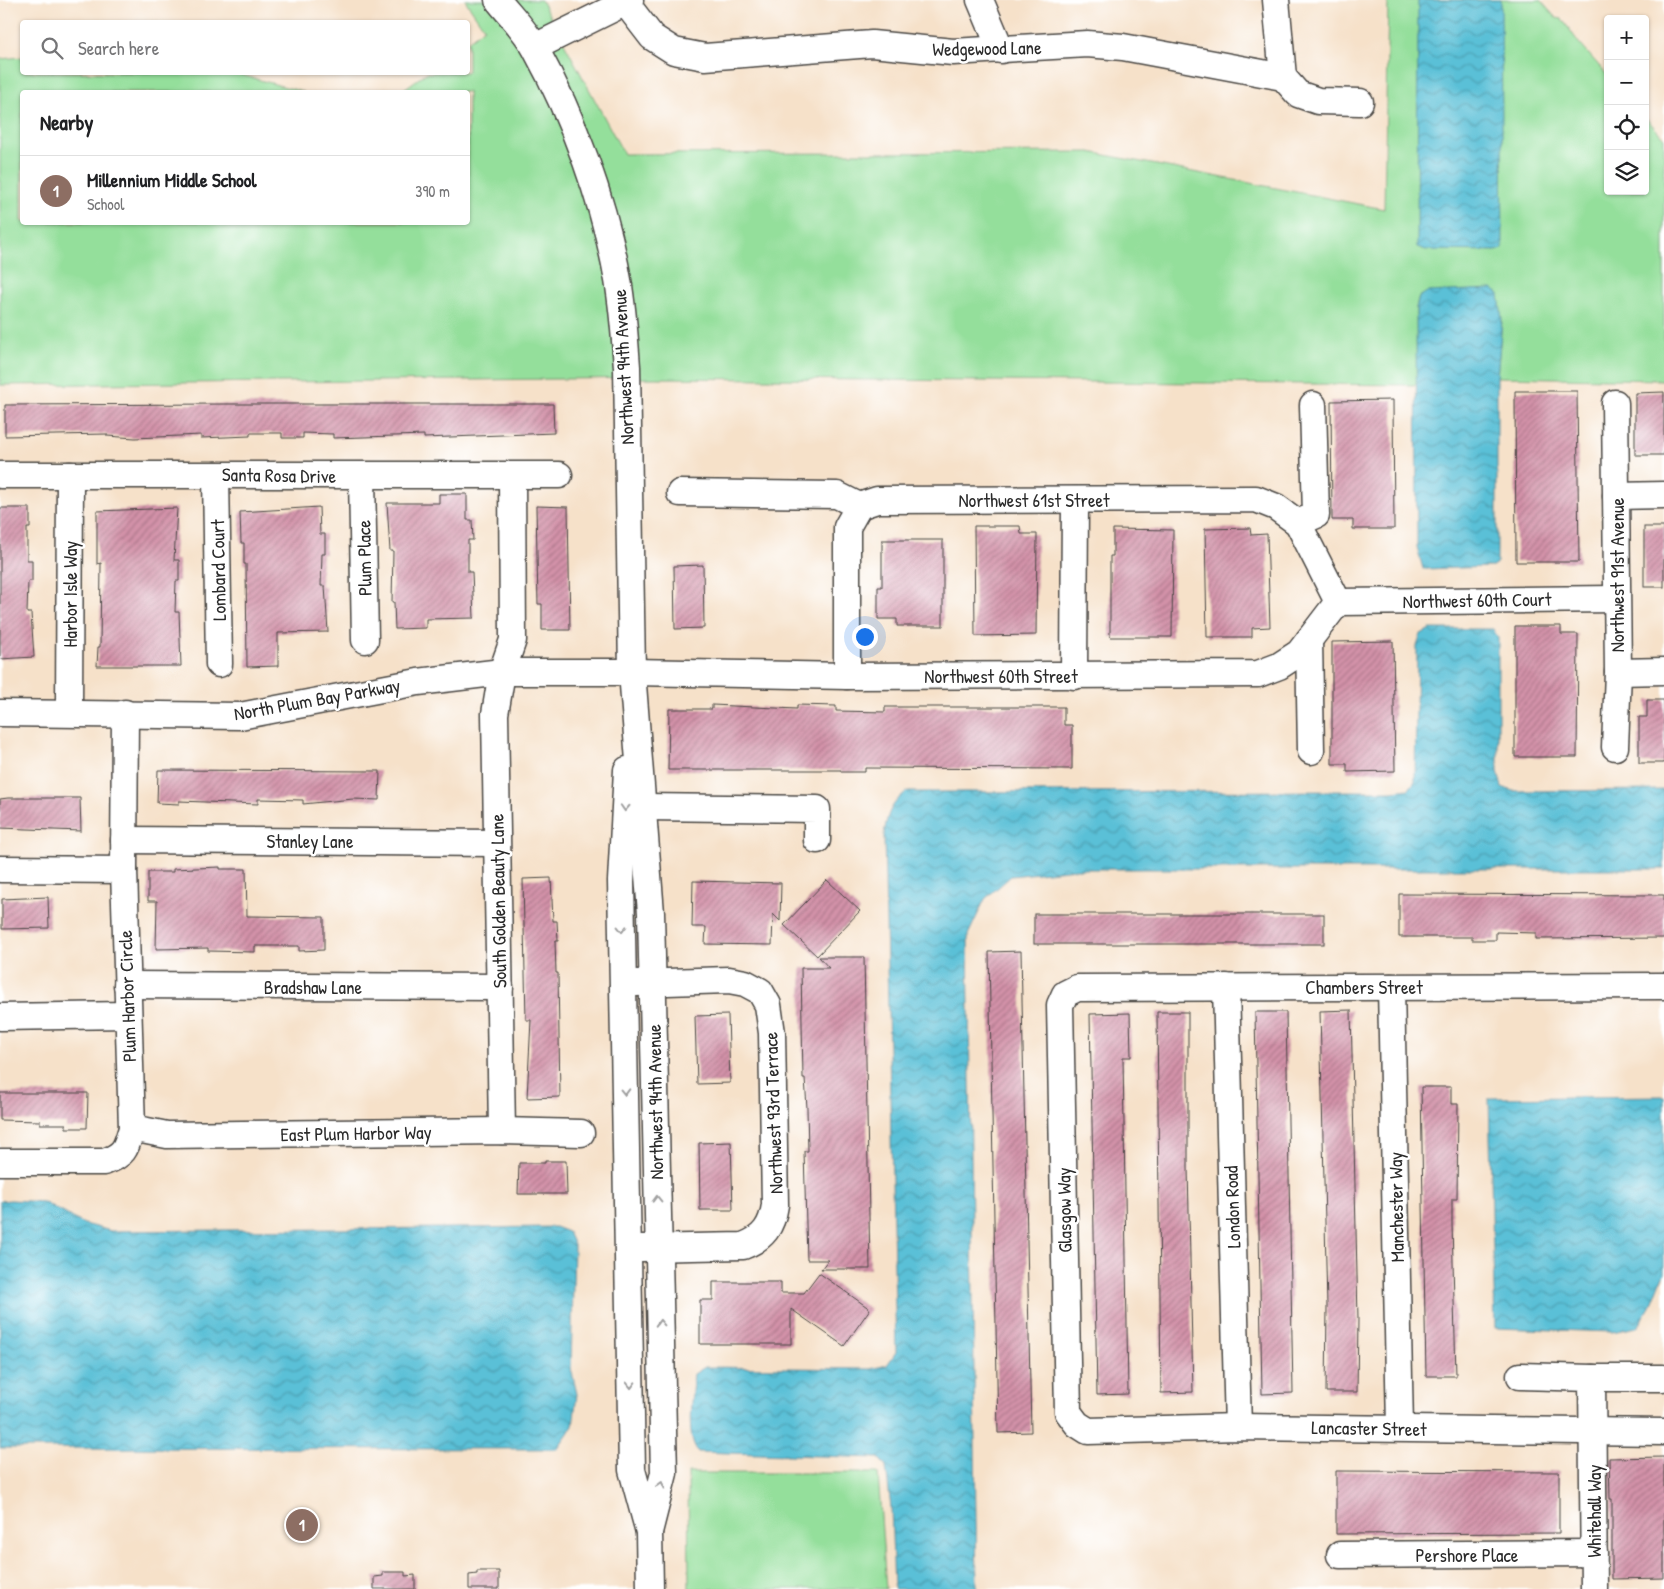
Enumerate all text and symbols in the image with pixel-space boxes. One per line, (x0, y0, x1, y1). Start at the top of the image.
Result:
map controls (1604, 15, 1649, 195)
button: + (1604, 15, 1649, 60)
search box (20, 20, 470, 75)
icon: search (38, 34, 66, 62)
street label: Wedgewood Lane (932, 34, 1042, 62)
text: Search here (78, 35, 159, 61)
button: − (1604, 60, 1649, 105)
button: locate (1604, 105, 1649, 150)
text: Nearby (40, 108, 93, 137)
button: layers (1604, 150, 1649, 195)
text: Millennium Middle School (87, 167, 256, 193)
text: 1 (53, 180, 59, 202)
text: 390 m (415, 180, 450, 202)
text: School (87, 193, 124, 215)
street label: Northwest 94th Avenue (606, 288, 640, 445)
street label: Santa Rosa Drive (222, 461, 337, 489)
street label: Northwest 61st Street (958, 487, 1110, 513)
street label: Northwest 91st Avenue (1604, 497, 1630, 652)
street label: Lombard Court (204, 519, 232, 621)
street label: Plum Place (350, 520, 378, 596)
street label: Harbor Isle Way (57, 541, 83, 647)
street label: Northwest 60th Court (1402, 586, 1552, 614)
your location (852, 624, 878, 650)
street label: Northwest 60th Street (924, 663, 1078, 689)
street label: North Plum Bay Parkway (232, 672, 402, 726)
one-way arrow (620, 804, 631, 812)
street label: South Golden Beauty Lane (483, 813, 513, 988)
street label: Stanley Lane (267, 828, 354, 854)
one-way arrow (617, 926, 627, 934)
street label: Plum Harbor Circle (112, 929, 142, 1062)
street label: Bradshaw Lane (264, 974, 363, 1000)
street label: Chambers Street (1305, 974, 1423, 1000)
street label: Northwest 94th Avenue (641, 1024, 669, 1180)
street label: Northwest 93rd Terrace (757, 1031, 789, 1195)
one-way arrow (620, 1088, 630, 1096)
street label: East Plum Harbor Way (280, 1119, 432, 1147)
street label: Manchester Way (1382, 1152, 1410, 1262)
street label: London Road (1218, 1165, 1246, 1249)
street label: Glasgow Way (1050, 1167, 1078, 1253)
one-way arrow (652, 1195, 662, 1202)
one-way arrow (655, 1318, 665, 1326)
one-way arrow (626, 1381, 636, 1389)
street label: Lancaster Street (1311, 1414, 1427, 1442)
street label: Whitehall Way (1581, 1464, 1607, 1558)
one-way arrow (655, 1480, 666, 1489)
pin: 1 (286, 1506, 318, 1544)
street label: Pershore Place (1416, 1542, 1519, 1568)

